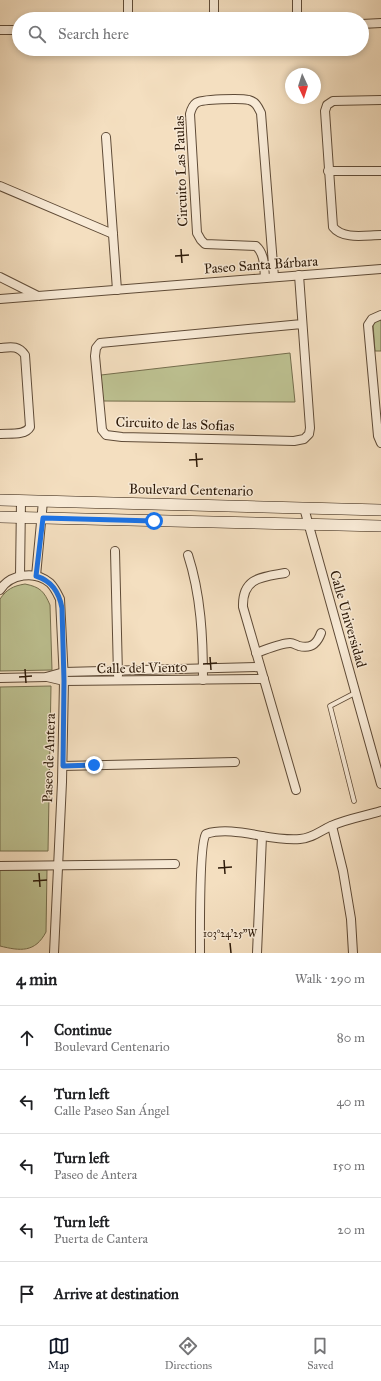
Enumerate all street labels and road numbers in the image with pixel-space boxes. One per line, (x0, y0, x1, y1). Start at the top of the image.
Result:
street label: Circuito Las Paulas (171, 115, 191, 227)
street label: Paseo Santa Bárbara (203, 253, 319, 277)
street label: Circuito de las Sofias (115, 413, 235, 435)
street label: Boulevard Centenario (129, 480, 253, 500)
street label: Calle Universidad (326, 568, 370, 670)
street label: Calle del Viento (97, 659, 187, 677)
street label: Paseo de Antera (39, 713, 59, 803)

